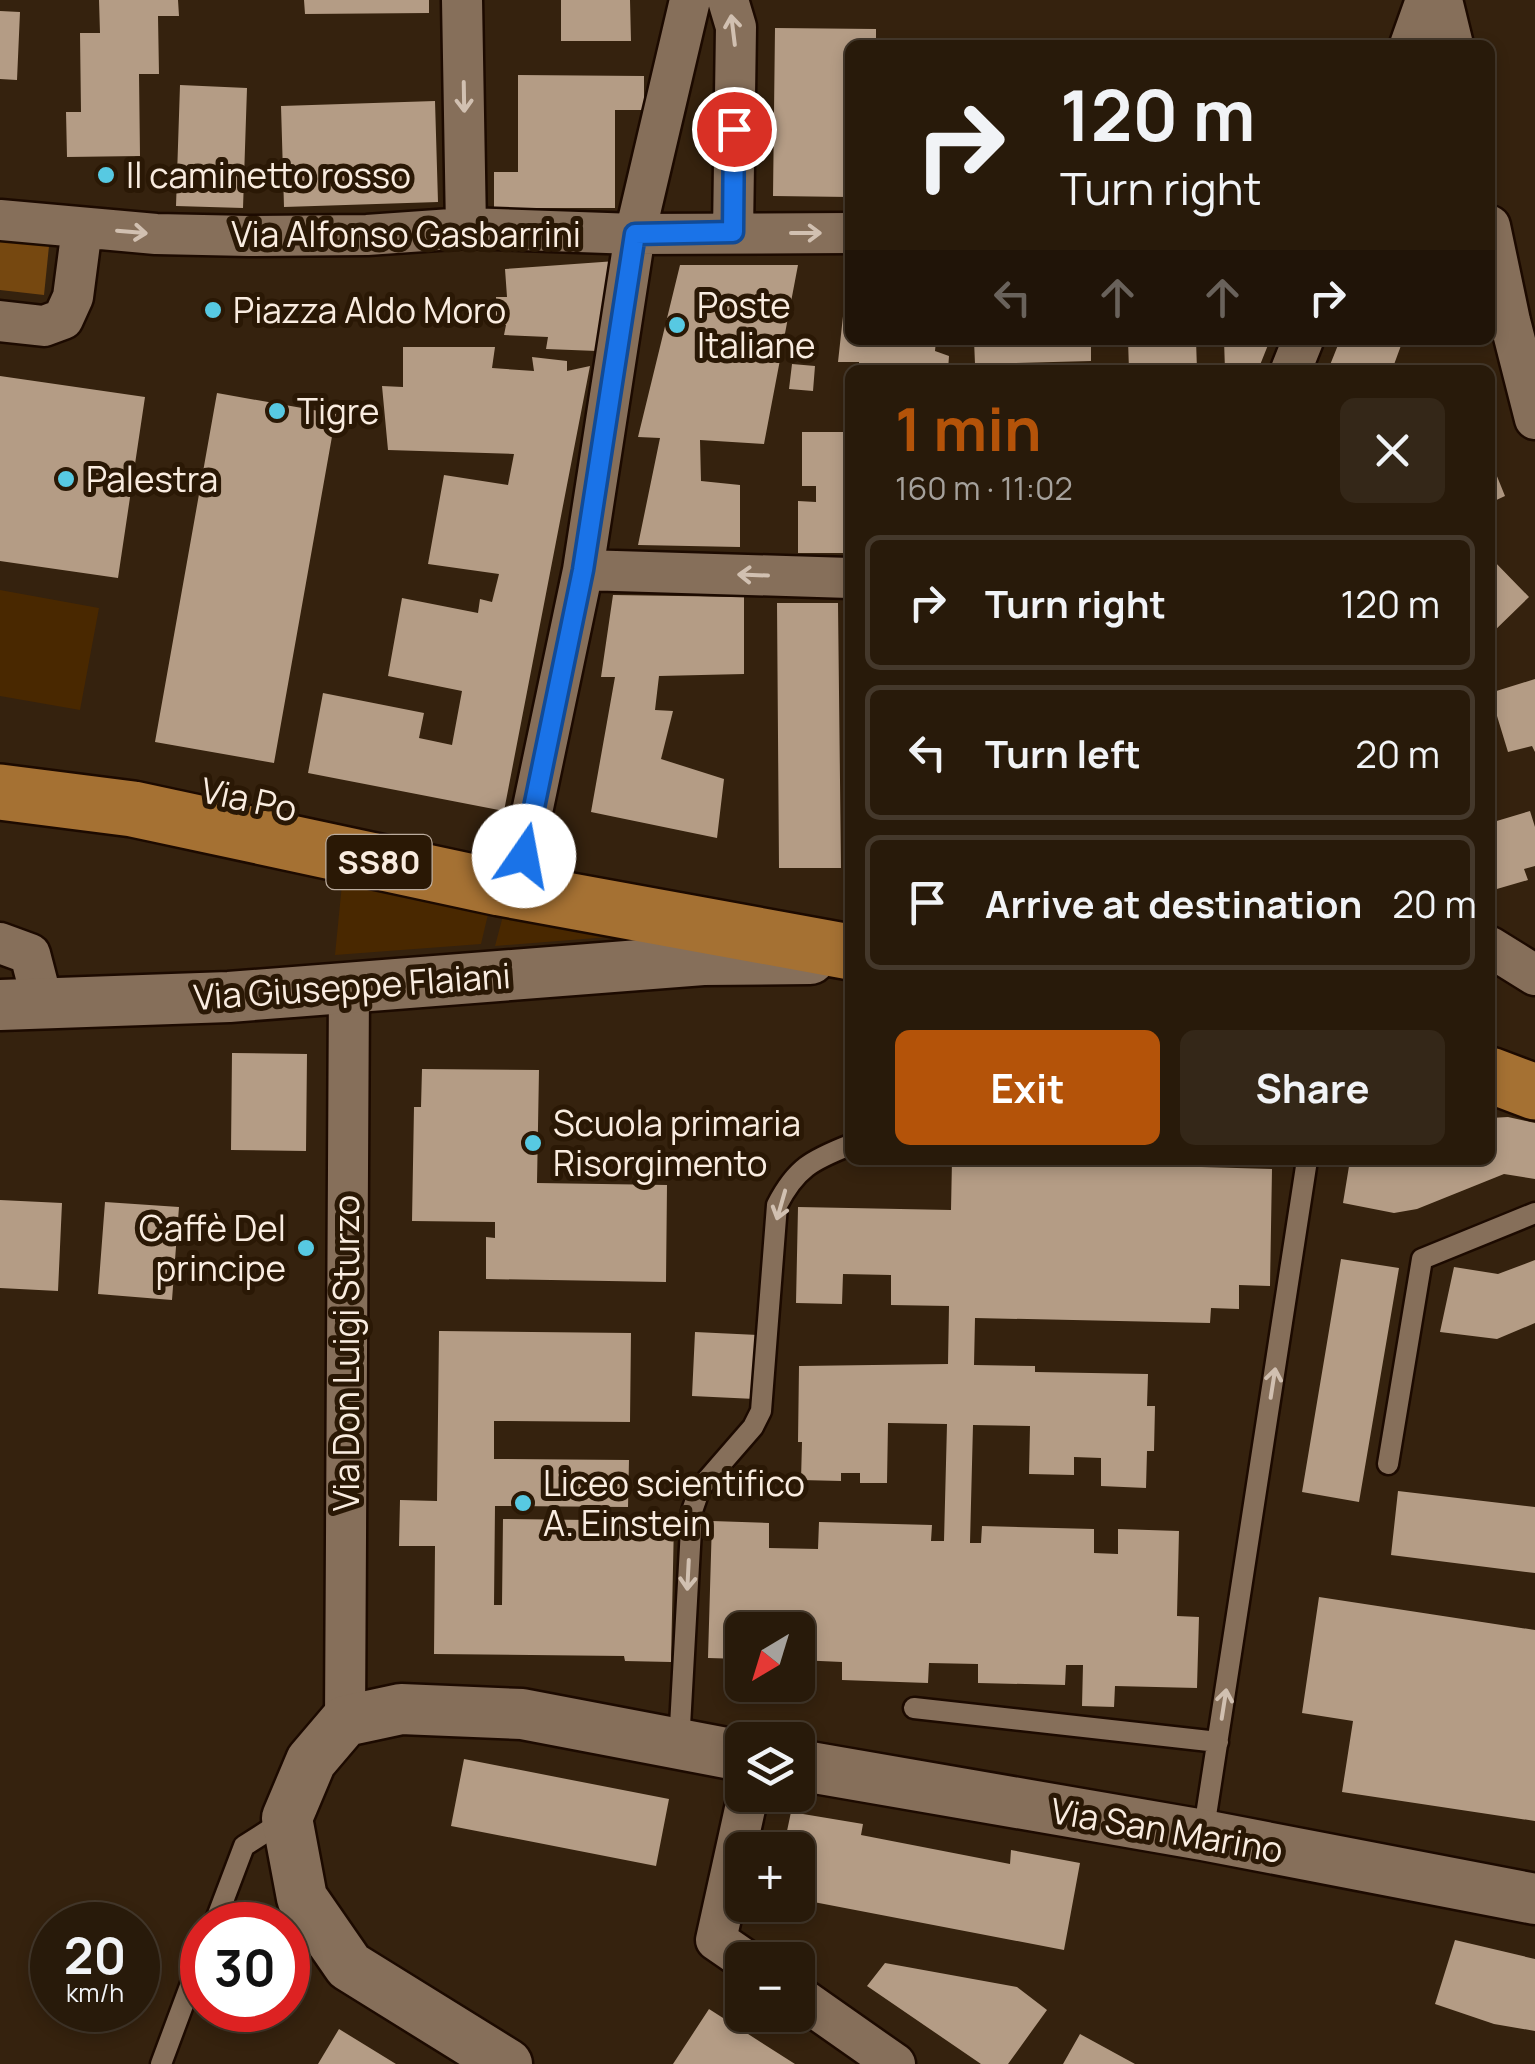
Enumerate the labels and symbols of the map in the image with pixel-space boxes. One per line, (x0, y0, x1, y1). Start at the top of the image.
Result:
one-way arrow (723, 14, 742, 47)
one-way arrow (454, 81, 473, 113)
pin (692, 87, 777, 172)
place label: Il caminetto rosso (126, 151, 411, 199)
marker: Il caminetto rosso (95, 164, 117, 186)
street label: Via Alfonso Gasbarrini (231, 210, 581, 258)
one-way arrow (115, 223, 147, 242)
one-way arrow (790, 223, 822, 242)
place label: Poste Italiane (697, 281, 816, 369)
place label: Piazza Aldo Moro (233, 286, 506, 334)
marker: Piazza Aldo Moro (202, 299, 224, 321)
marker: Poste Italiane (666, 314, 688, 336)
place label: Tigre (297, 387, 380, 435)
marker: Tigre (266, 400, 288, 422)
place label: Palestra (86, 455, 218, 503)
marker: Palestra (55, 468, 77, 490)
one-way arrow (737, 565, 769, 584)
street label: Via Po (197, 765, 301, 833)
position arrow (472, 804, 576, 908)
road number: SS80 (326, 835, 432, 889)
street label: Via Giuseppe Flaiani (192, 951, 512, 1021)
place label: Scuola primaria Risorgimento (553, 1099, 801, 1187)
marker: Scuola primaria Risorgimento (522, 1132, 544, 1154)
one-way arrow (771, 1188, 789, 1220)
street label: Via Don Luigi Sturzo (322, 1195, 370, 1511)
place label: Caffè Del principe (139, 1204, 286, 1292)
marker: Caffè Del principe (295, 1237, 317, 1259)
one-way arrow (1264, 1367, 1283, 1399)
place label: Liceo scientifico A. Einstein (543, 1459, 805, 1547)
marker: Liceo scientifico A. Einstein (512, 1492, 534, 1514)
one-way arrow (678, 1558, 697, 1590)
north arrow (725, 1612, 815, 1702)
one-way arrow (1215, 1688, 1233, 1720)
street label: Via San Marino (1047, 1786, 1287, 1874)
speed limit sign: 30 (180, 1902, 310, 2032)

